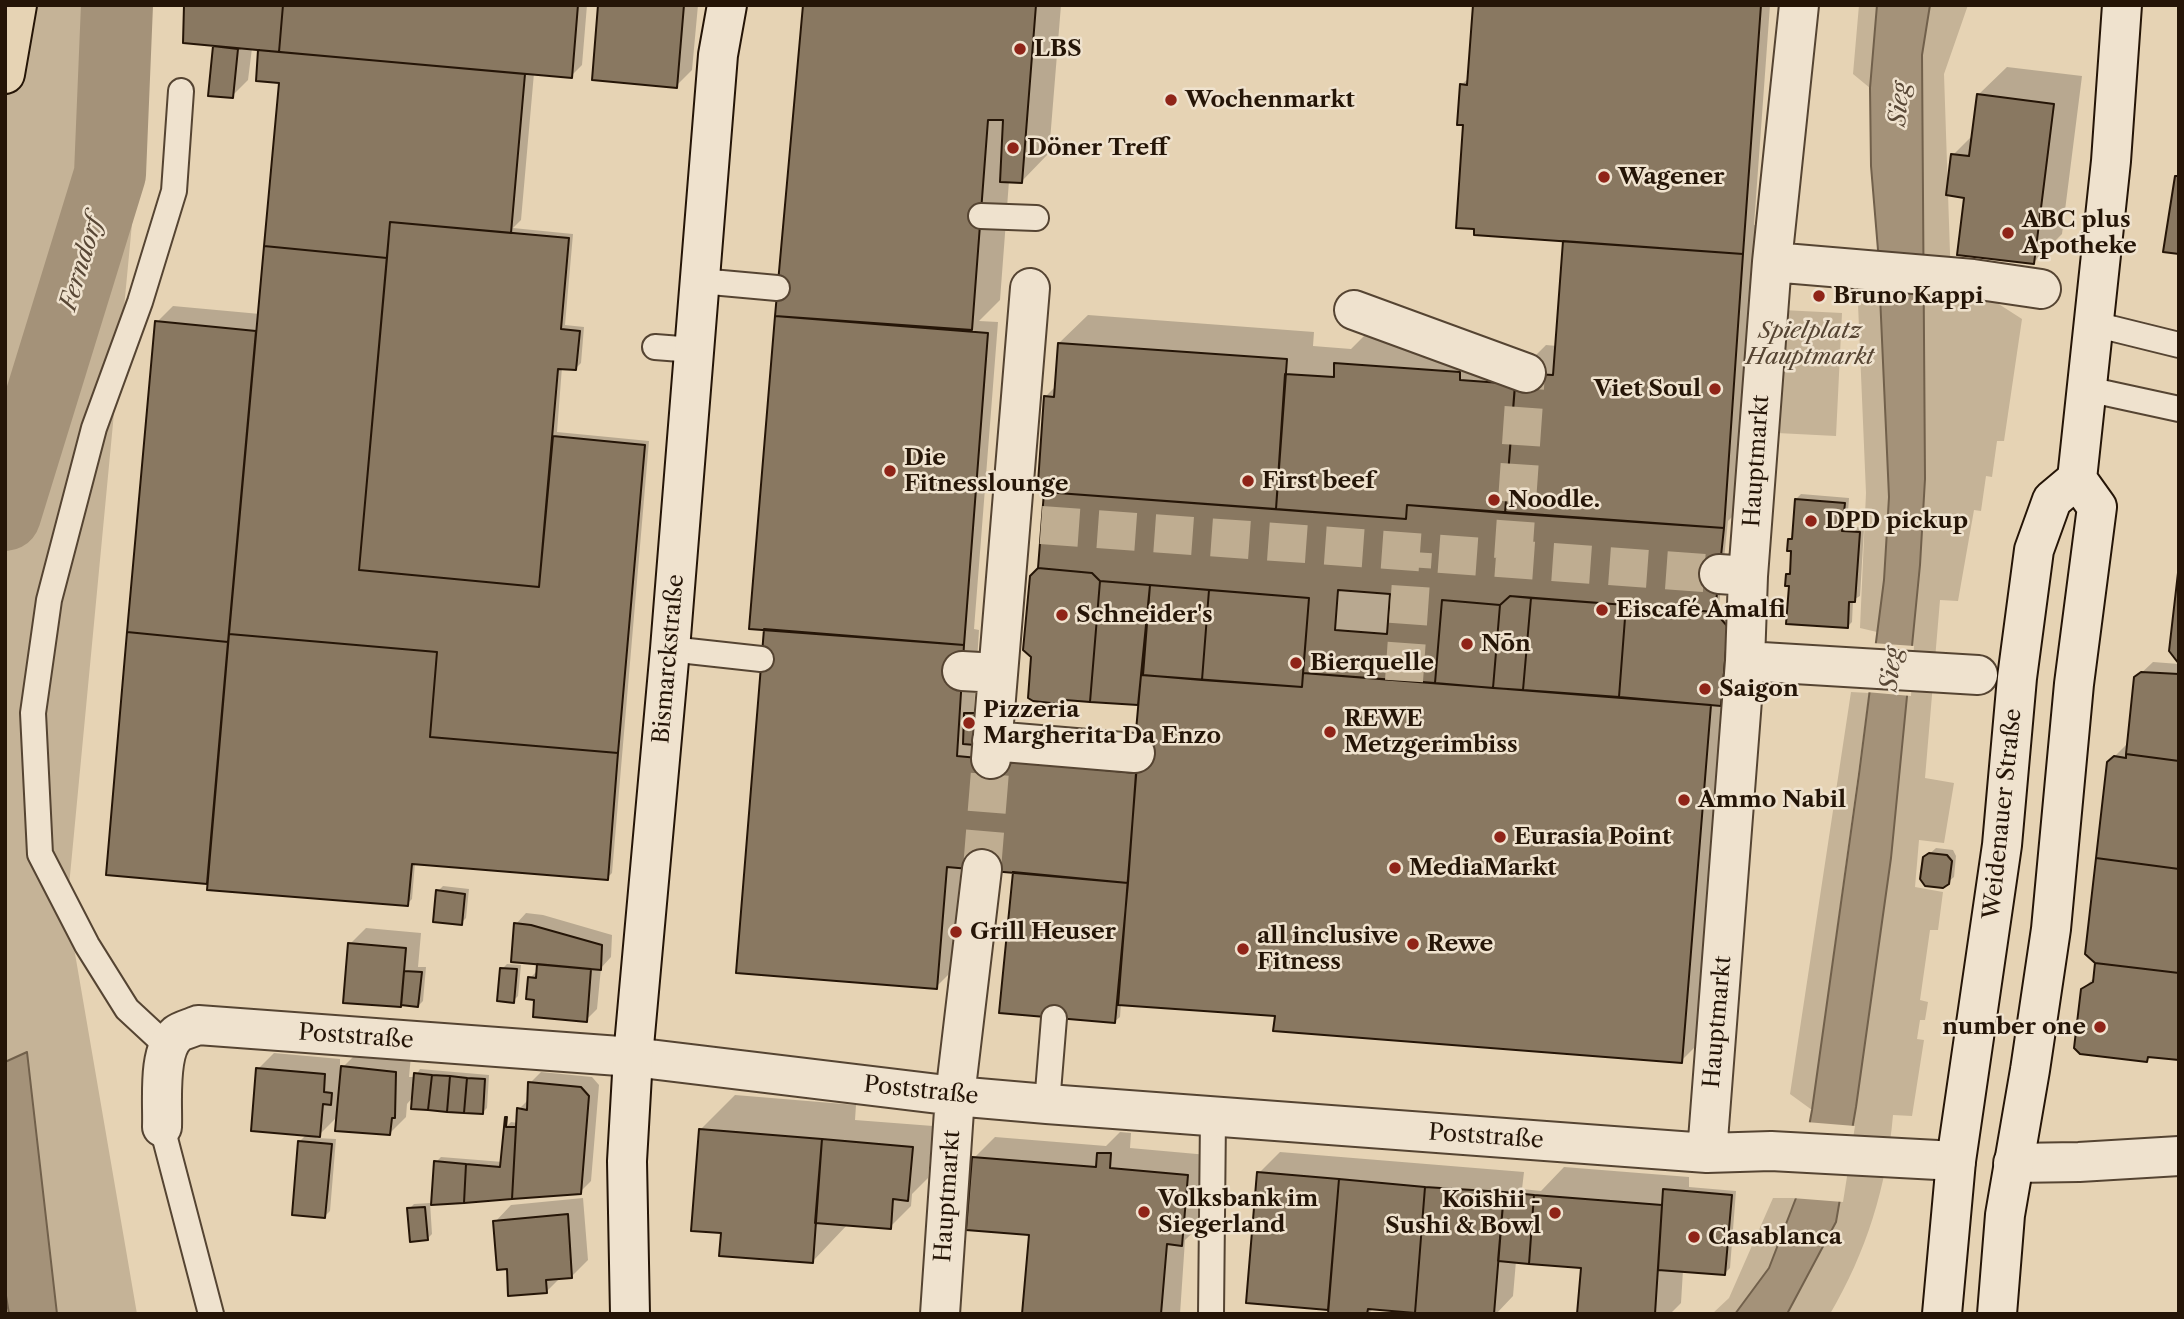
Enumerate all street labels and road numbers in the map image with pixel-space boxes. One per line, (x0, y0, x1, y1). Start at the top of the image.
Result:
street label: Hauptmarkt (1739, 394, 1775, 528)
street label: Bismarckstraße (648, 573, 690, 745)
street label: Weidenauer Straße (1978, 707, 2028, 921)
street label: Hauptmarkt (1698, 955, 1738, 1089)
street label: Poststraße (298, 1019, 414, 1055)
street label: Poststraße (862, 1071, 980, 1111)
street label: Poststraße (1428, 1119, 1544, 1155)
street label: Hauptmarkt (930, 1129, 966, 1263)

